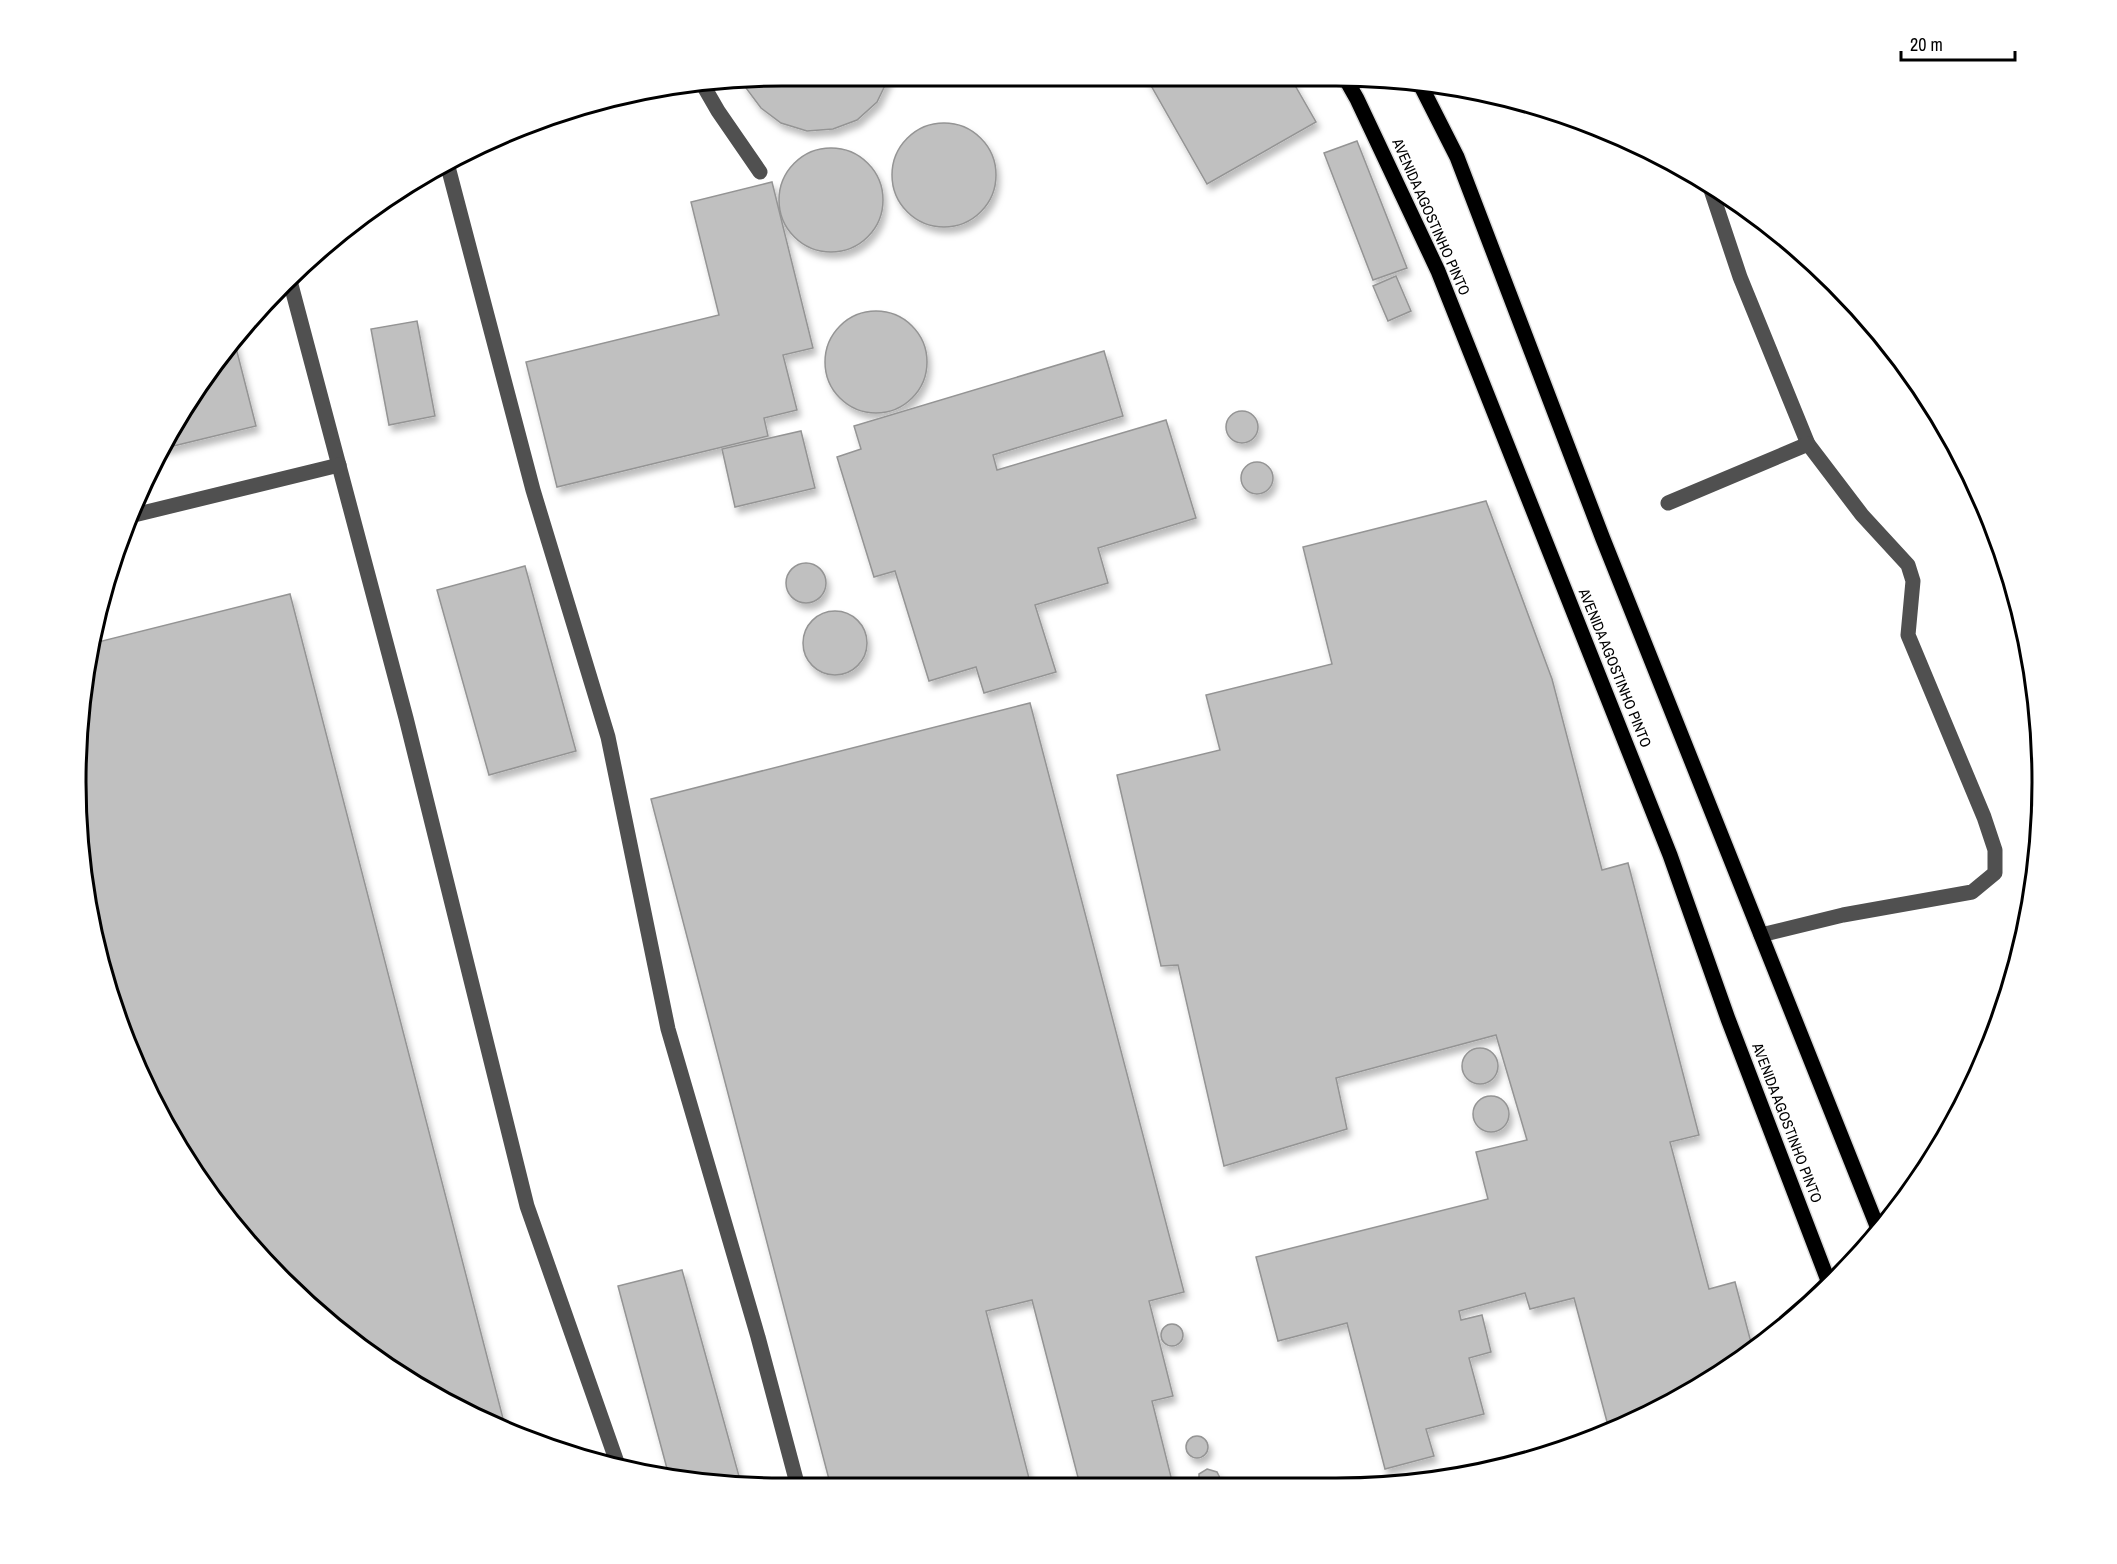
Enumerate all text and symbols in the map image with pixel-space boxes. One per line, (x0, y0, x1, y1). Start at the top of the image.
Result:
scale bar (1901, 24, 2015, 62)
text: 20 m (1910, 32, 1943, 57)
street label: AVENIDA AGOSTINHO PINTO (1387, 134, 1476, 299)
street label: AVENIDA AGOSTINHO PINTO (1574, 584, 1657, 750)
street label: AVENIDA AGOSTINHO PINTO (1747, 1039, 1828, 1206)

